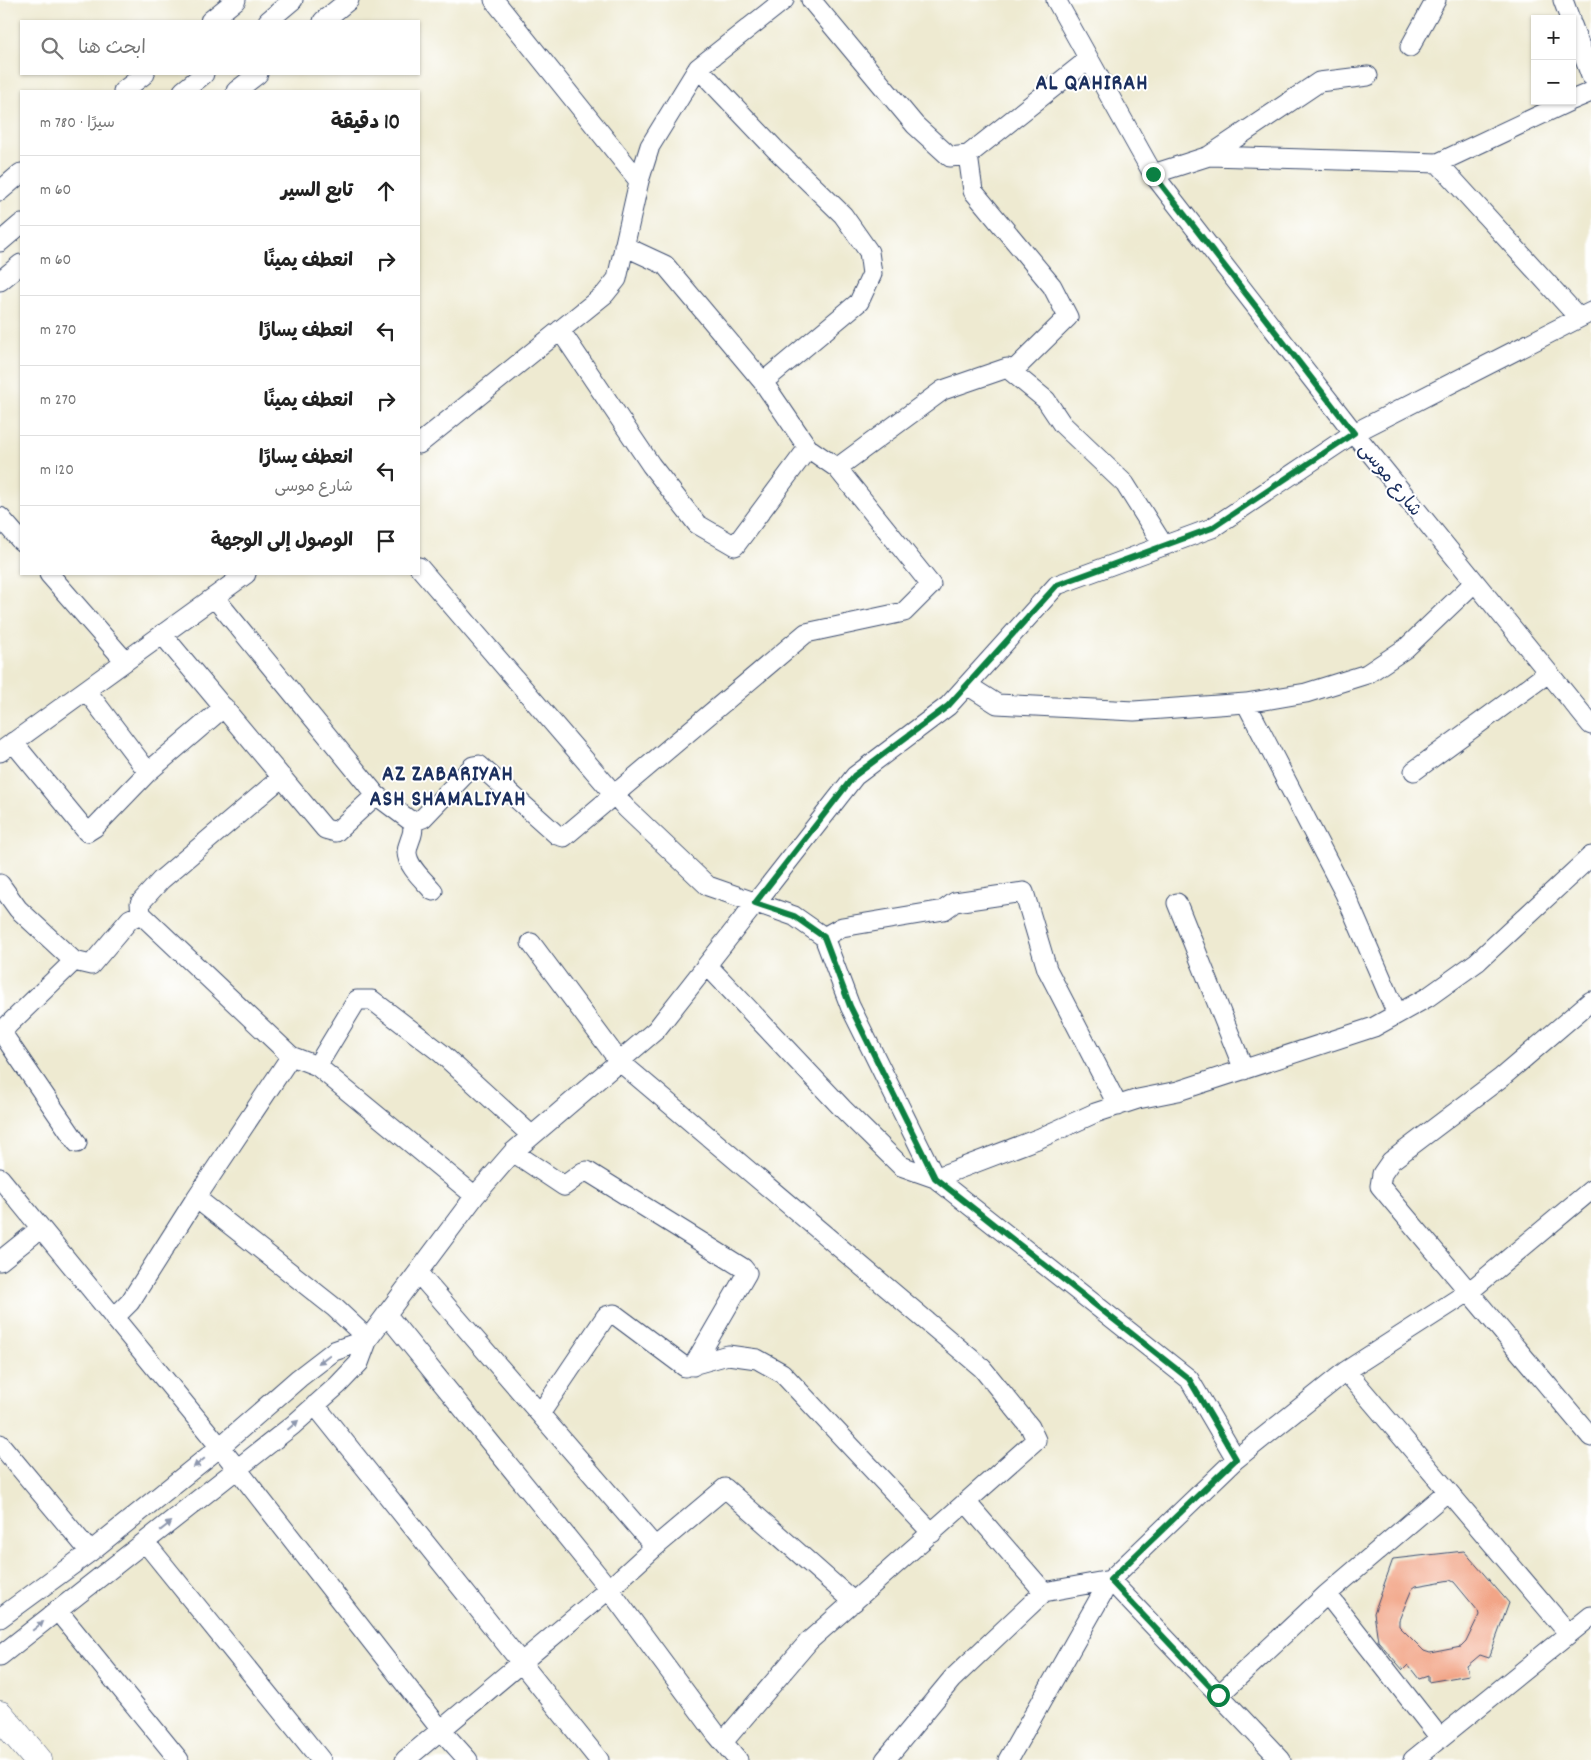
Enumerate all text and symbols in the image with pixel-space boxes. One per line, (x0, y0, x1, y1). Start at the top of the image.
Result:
map controls (1531, 15, 1576, 105)
button: + (1531, 15, 1576, 60)
search box (20, 20, 420, 75)
icon: search (38, 34, 66, 62)
text: ابحث هنا (78, 36, 146, 63)
button: − (1531, 60, 1576, 105)
district label: AL QAHIRAH (1036, 69, 1148, 100)
text: 10 دقيقة (331, 109, 400, 139)
text: سيرًا · 780 m (40, 112, 115, 135)
route end (1142, 163, 1165, 186)
icon: ahead (372, 177, 400, 205)
text: 60 m (40, 179, 71, 202)
text: تابع السير (281, 179, 353, 206)
icon: right (372, 247, 400, 275)
text: 60 m (40, 249, 71, 272)
text: انعطف يمينًا (264, 249, 353, 276)
icon: left (372, 317, 400, 345)
text: 270 m (40, 319, 77, 342)
text: انعطف يسارًا (259, 319, 353, 346)
icon: right (372, 387, 400, 415)
text: 270 m (40, 389, 77, 412)
text: انعطف يمينًا (264, 389, 353, 416)
street label: شارع موسى (1352, 438, 1427, 523)
text: انعطف يسارًا (259, 446, 353, 473)
icon: left (372, 457, 400, 485)
text: 120 m (40, 459, 74, 482)
text: شارع موسى (275, 476, 353, 499)
icon: arrive (372, 527, 400, 555)
text: الوصول إلى الوجهة (211, 529, 353, 556)
district label: AZ ZABARIYAH ASH SHAMALIYAH (369, 760, 527, 816)
one-way arrow (317, 1354, 331, 1364)
one-way arrow (287, 1419, 300, 1430)
one-way arrow (193, 1458, 206, 1469)
one-way arrow (159, 1520, 172, 1531)
one-way arrow (31, 1620, 44, 1631)
route start (1207, 1684, 1230, 1707)

